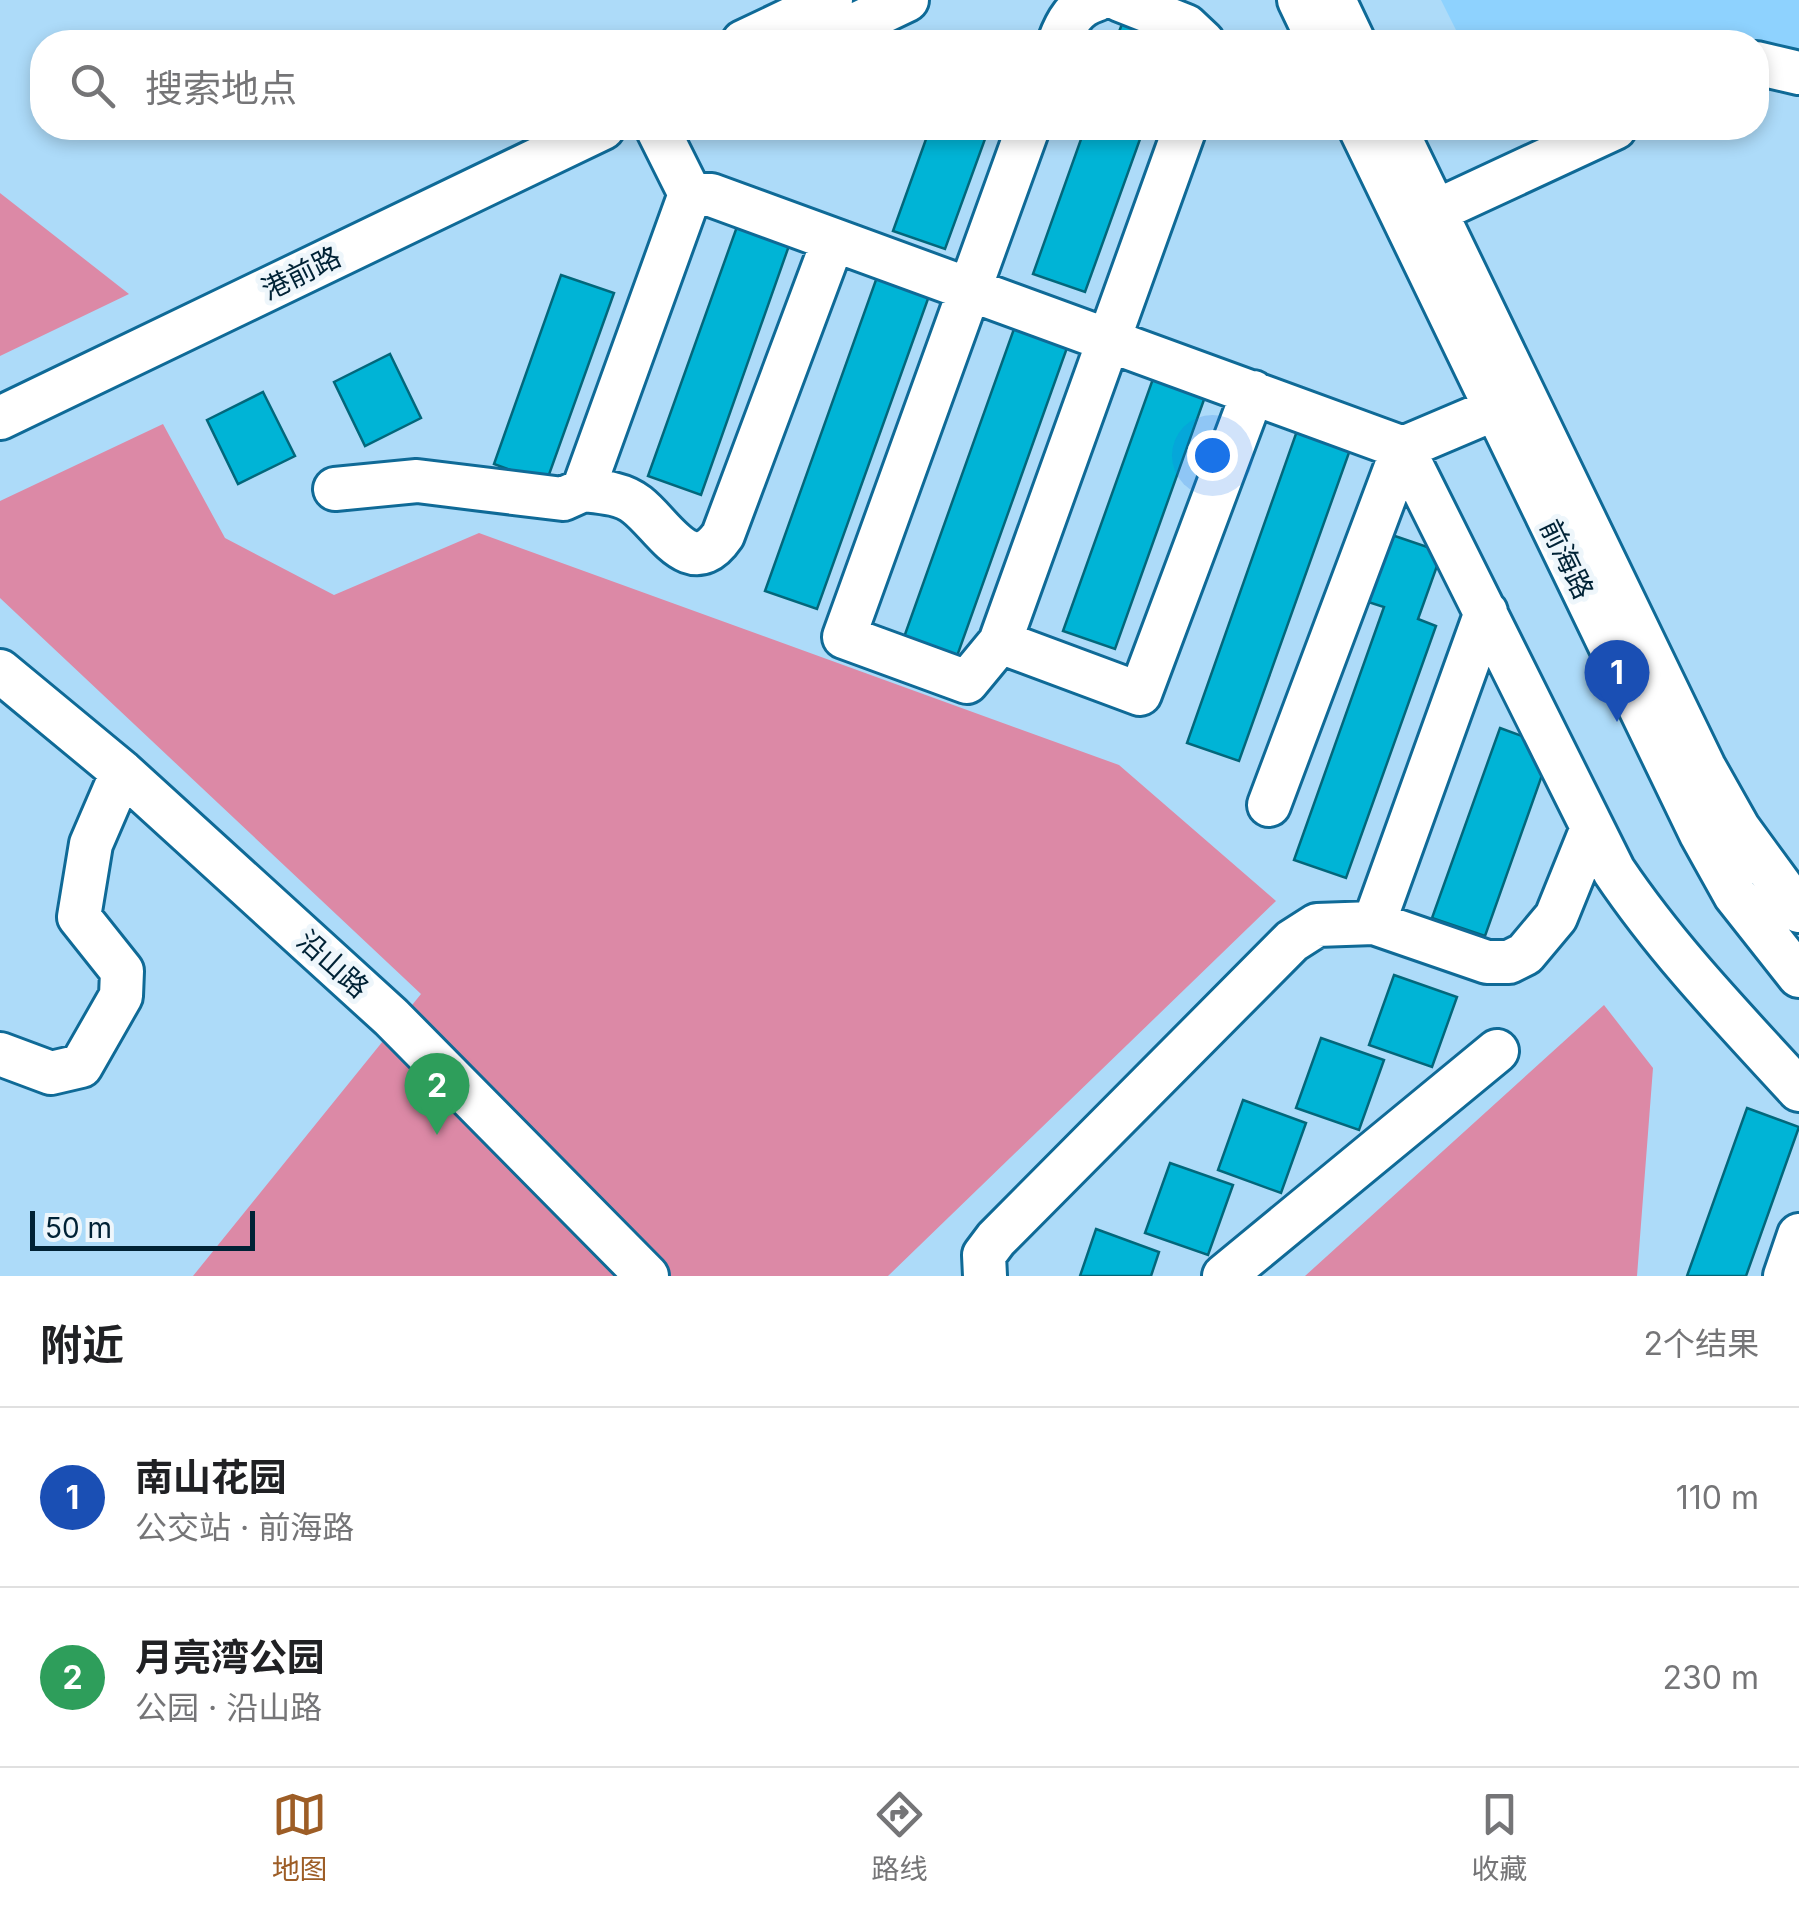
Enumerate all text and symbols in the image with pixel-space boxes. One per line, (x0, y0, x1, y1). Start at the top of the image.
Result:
search box (30, 30, 1769, 140)
icon: search (65, 58, 120, 113)
text: 搜索地点 (145, 65, 297, 111)
street label: 港前路 (256, 239, 346, 307)
your location (1187, 430, 1238, 481)
street label: 前海路 (1533, 514, 1601, 604)
pin: 1 (1584, 640, 1650, 722)
street label: 沿山路 (290, 923, 376, 1005)
pin: 2 (404, 1052, 470, 1135)
scale bar (30, 1206, 255, 1250)
text: 50 m (45, 1211, 112, 1245)
text: 附近 (40, 1319, 124, 1370)
text: 2个结果 (1643, 1324, 1759, 1363)
text: 南山花园 (135, 1454, 287, 1500)
text: 1 (66, 1478, 79, 1517)
text: 110 m (1676, 1478, 1759, 1517)
text: 公交站 · 前海路 (135, 1508, 354, 1547)
text: 月亮湾公园 (135, 1634, 325, 1680)
text: 2 (62, 1658, 83, 1697)
text: 230 m (1663, 1658, 1759, 1697)
text: 公园 · 沿山路 (135, 1688, 322, 1727)
tab: 地图 (272, 1787, 328, 1887)
tab: 路线 (871, 1787, 927, 1887)
tab: 收藏 (1471, 1787, 1527, 1887)

